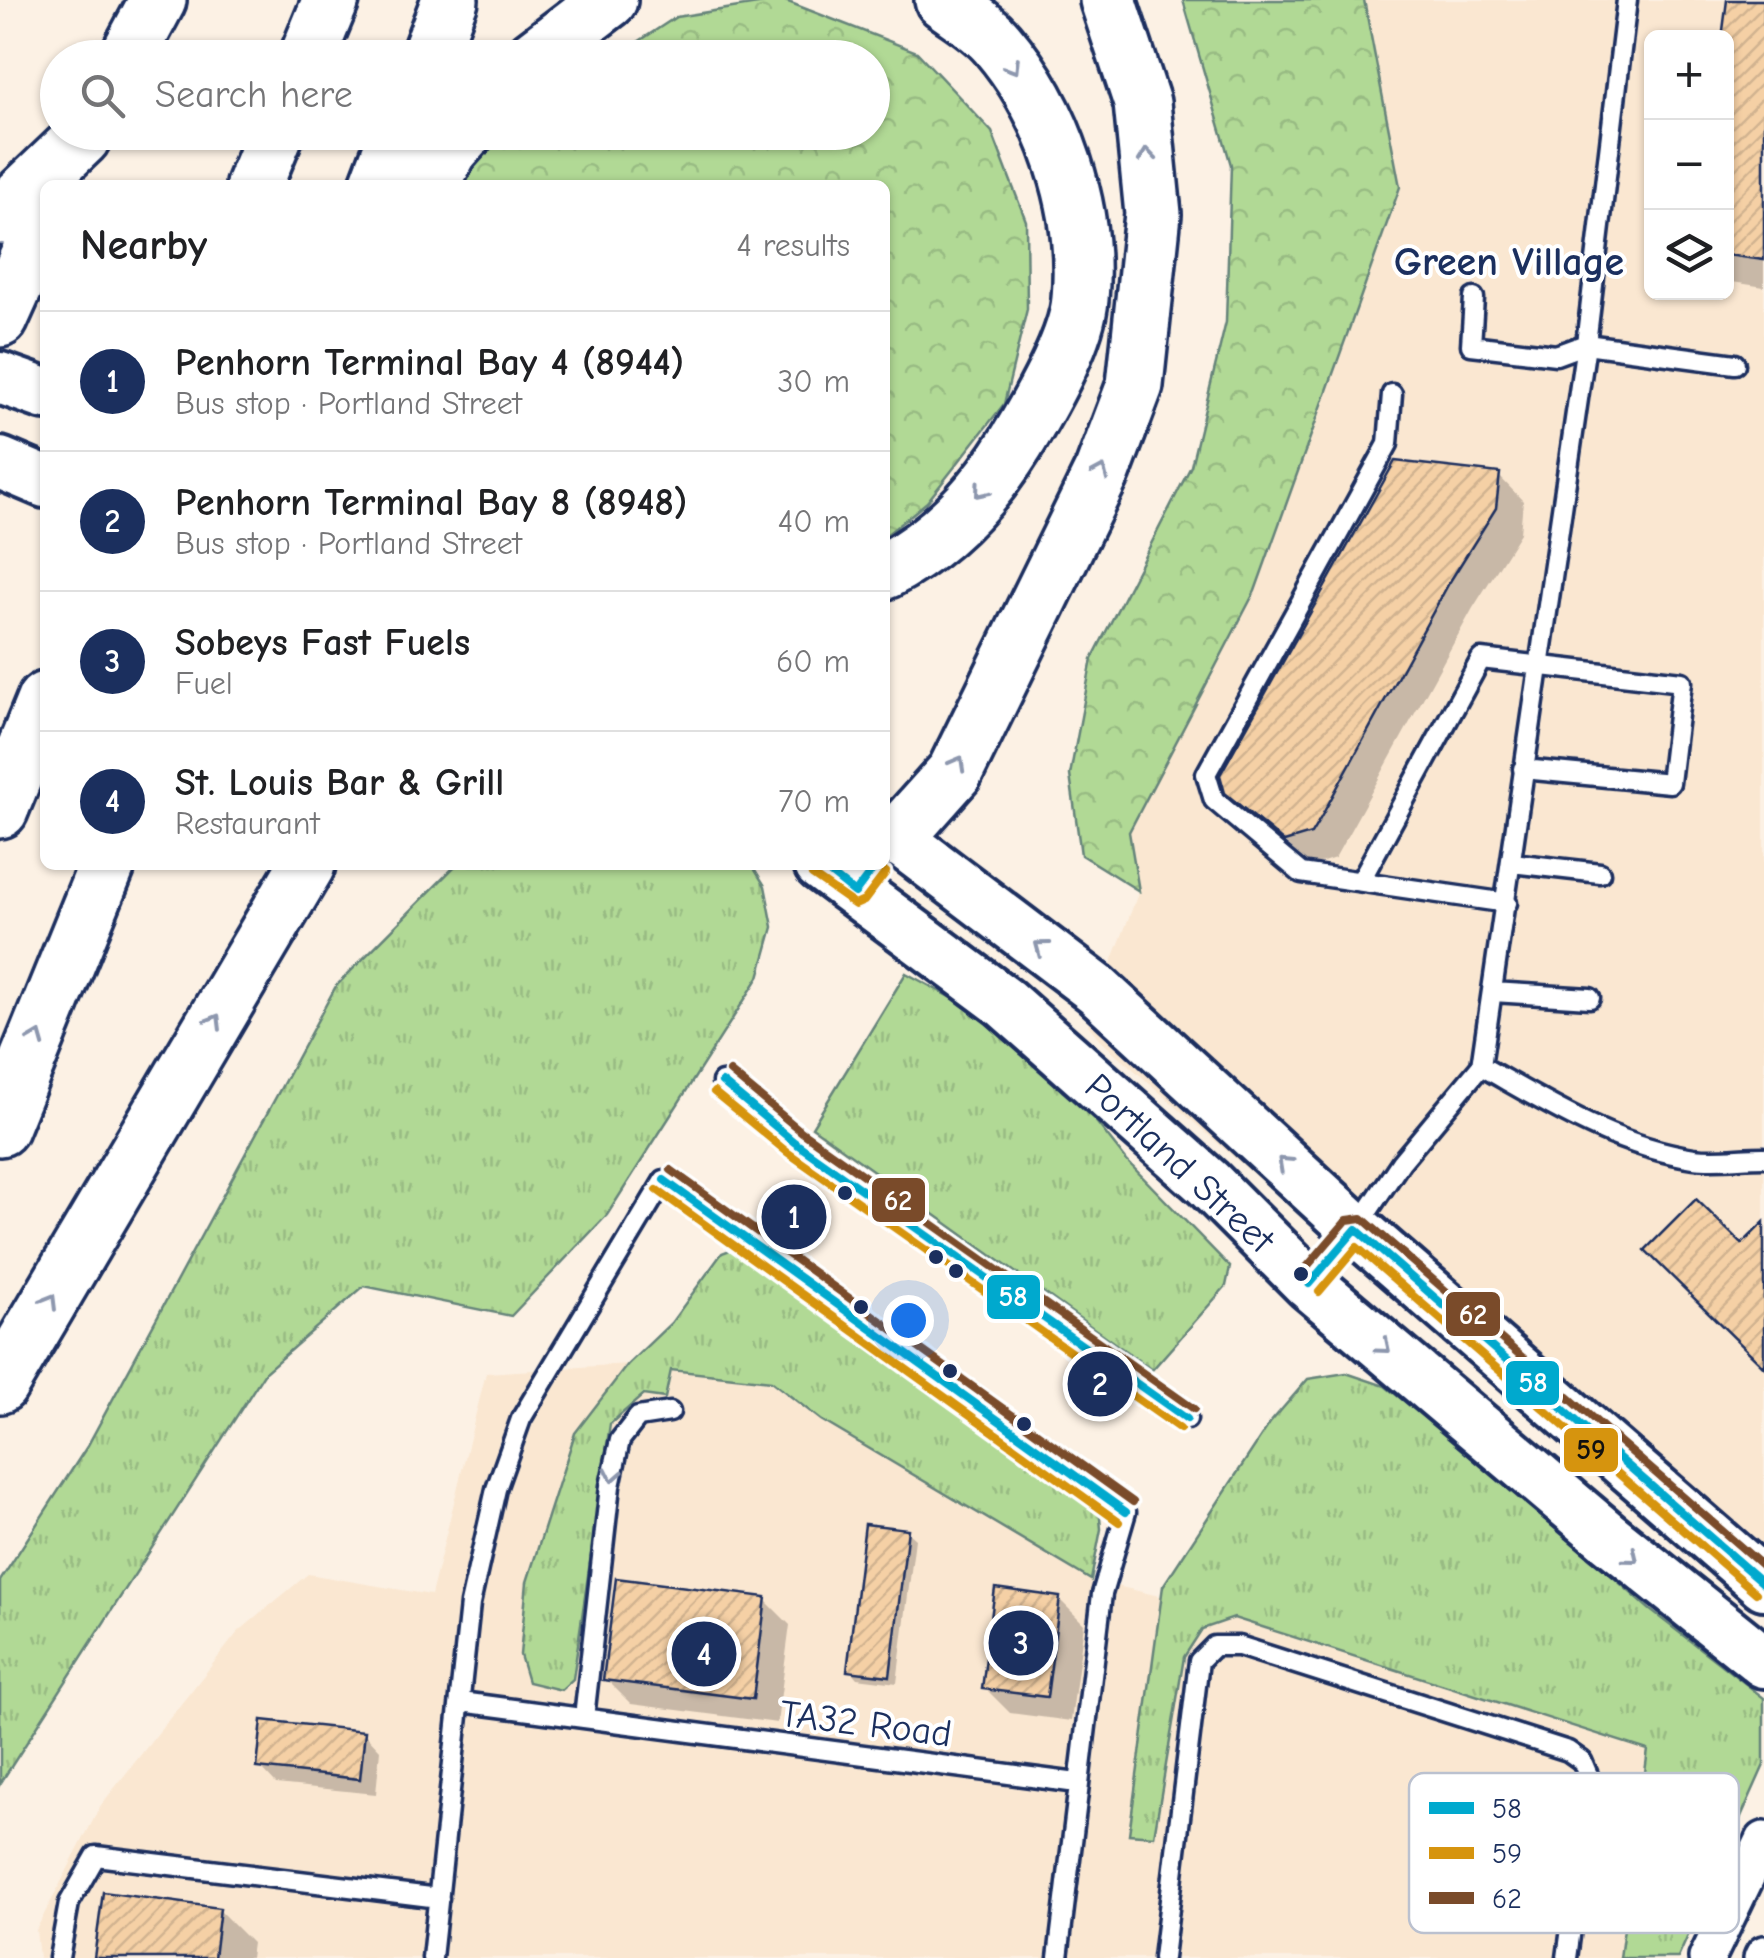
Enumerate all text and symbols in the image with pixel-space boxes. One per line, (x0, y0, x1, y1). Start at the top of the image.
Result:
map controls (1644, 30, 1734, 300)
button: + (1644, 30, 1734, 120)
search box (40, 40, 890, 150)
one-way arrow (1000, 56, 1019, 74)
icon: search (75, 68, 130, 123)
text: Search here (155, 73, 353, 117)
button: − (1644, 120, 1734, 210)
one-way arrow (1137, 146, 1159, 162)
button: layers (1644, 210, 1734, 300)
text: Nearby (80, 221, 207, 270)
text: 4 results (737, 227, 850, 264)
district label: Green Village (1394, 239, 1624, 285)
text: Penhorn Terminal Bay 4 (8944) (175, 341, 684, 385)
text: 1 (106, 363, 119, 400)
text: 30 m (777, 363, 850, 400)
text: Bus stop · Portland Street (175, 385, 522, 422)
one-way arrow (1089, 464, 1109, 482)
one-way arrow (975, 479, 993, 498)
text: Penhorn Terminal Bay 8 (8948) (175, 481, 687, 525)
text: 2 (105, 503, 120, 540)
text: 40 m (778, 503, 850, 540)
text: Bus stop · Portland Street (175, 525, 522, 562)
text: Sobeys Fast Fuels (175, 621, 470, 665)
text: 3 (105, 643, 120, 680)
text: 60 m (776, 643, 850, 680)
text: Fuel (175, 665, 233, 702)
one-way arrow (945, 756, 965, 774)
text: St. Louis Bar & Grill (175, 761, 504, 805)
text: 4 (105, 783, 120, 820)
text: 70 m (778, 783, 850, 820)
text: Restaurant (175, 805, 320, 842)
one-way arrow (1034, 942, 1052, 959)
one-way arrow (203, 1014, 222, 1032)
one-way arrow (25, 1030, 45, 1048)
street label: Portland Street (1076, 1065, 1284, 1263)
one-way arrow (1277, 1156, 1296, 1174)
line badge: 62 (870, 1176, 927, 1224)
pin: 1 (762, 1180, 826, 1254)
unlabelled marker (835, 1183, 855, 1203)
text: 62 (884, 1185, 912, 1217)
unlabelled marker (926, 1247, 946, 1267)
unlabelled marker (946, 1261, 966, 1281)
unlabelled marker (1291, 1264, 1311, 1284)
line badge: 58 (985, 1273, 1042, 1321)
text: 58 (998, 1281, 1028, 1313)
line badge: 62 (1444, 1290, 1502, 1338)
one-way arrow (38, 1294, 57, 1312)
your location (883, 1295, 934, 1346)
unlabelled marker (851, 1297, 871, 1317)
text: 62 (1459, 1299, 1487, 1331)
one-way arrow (1372, 1335, 1390, 1353)
pin: 2 (1068, 1346, 1132, 1422)
line badge: 58 (1504, 1359, 1561, 1407)
unlabelled marker (940, 1361, 960, 1381)
text: 58 (1518, 1367, 1548, 1399)
unlabelled marker (1014, 1414, 1034, 1434)
line badge: 59 (1562, 1426, 1620, 1474)
text: 59 (1576, 1434, 1606, 1466)
one-way arrow (603, 1466, 624, 1483)
one-way arrow (1620, 1545, 1638, 1563)
pin: 3 (988, 1606, 1054, 1680)
pin: 4 (672, 1616, 736, 1692)
street label: TA32 Road (778, 1692, 954, 1756)
legend (1409, 1773, 1739, 1933)
text: 58 (1492, 1793, 1522, 1825)
text: 59 (1492, 1838, 1522, 1870)
text: 62 (1492, 1883, 1522, 1915)

